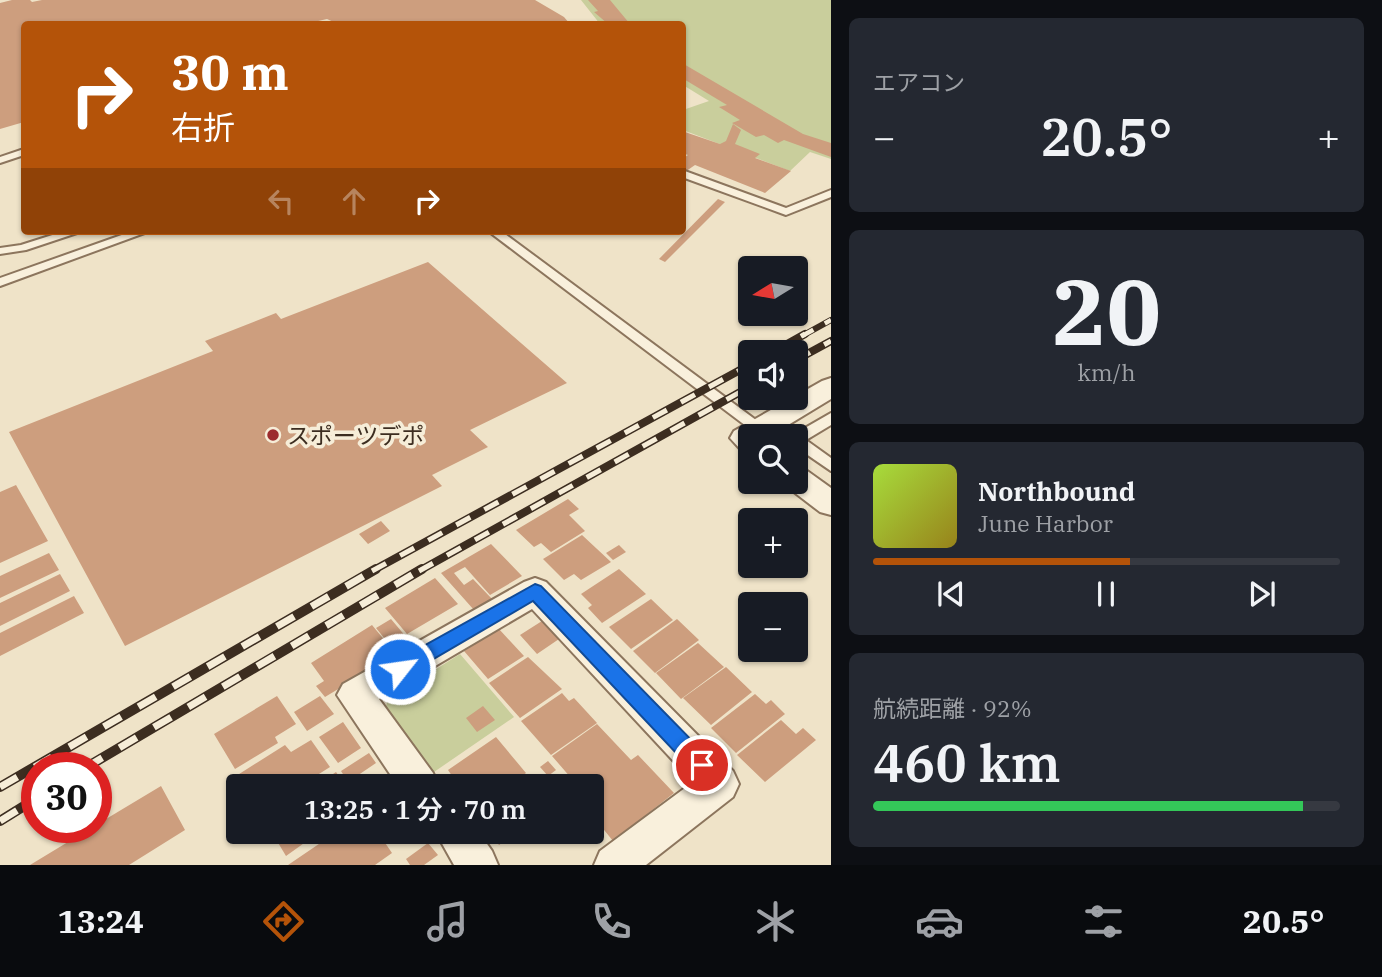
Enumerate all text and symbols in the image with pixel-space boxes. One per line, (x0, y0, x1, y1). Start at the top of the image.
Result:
text: 30 m (171, 40, 289, 103)
icon: right (56, 49, 147, 140)
text: エアコン (873, 67, 965, 97)
text: 20.5° (1040, 103, 1173, 170)
text: 右折 (171, 106, 235, 148)
text: − (873, 112, 896, 161)
text: + (1317, 112, 1340, 161)
icon: left (262, 182, 300, 220)
icon: ahead (335, 182, 373, 220)
icon: right (408, 182, 446, 220)
text: 20 (1052, 252, 1161, 370)
north arrow (738, 256, 808, 326)
map controls (738, 256, 808, 662)
button: sound (738, 340, 808, 410)
text: km/h (1077, 357, 1136, 387)
place label: スポーツデポ (287, 420, 425, 450)
button: search (738, 424, 808, 494)
marker: スポーツデポ (265, 427, 281, 443)
text: Northbound (978, 474, 1135, 508)
button: + (738, 508, 808, 578)
text: June Harbor (978, 508, 1113, 538)
icon: previous (932, 575, 970, 613)
icon: pause (1087, 575, 1125, 613)
icon: next (1243, 575, 1281, 613)
button: − (738, 592, 808, 662)
position arrow (363, 632, 437, 706)
text: 航続距離 · 92% (873, 693, 1032, 723)
text: 460 km (873, 729, 1061, 796)
pin (672, 735, 732, 795)
icon: arrive (683, 746, 721, 784)
speed limit sign: 30 (21, 752, 112, 843)
text: 13:25 · 1 分 · 70 m (304, 792, 526, 826)
icon: directions (259, 897, 308, 946)
icon: music (423, 897, 472, 946)
icon: phone (587, 897, 636, 946)
icon: climate (751, 897, 800, 946)
icon: car (915, 897, 964, 946)
icon: filters (1079, 897, 1128, 946)
text: 13:24 (57, 900, 144, 942)
text: 20.5° (1243, 900, 1324, 942)

